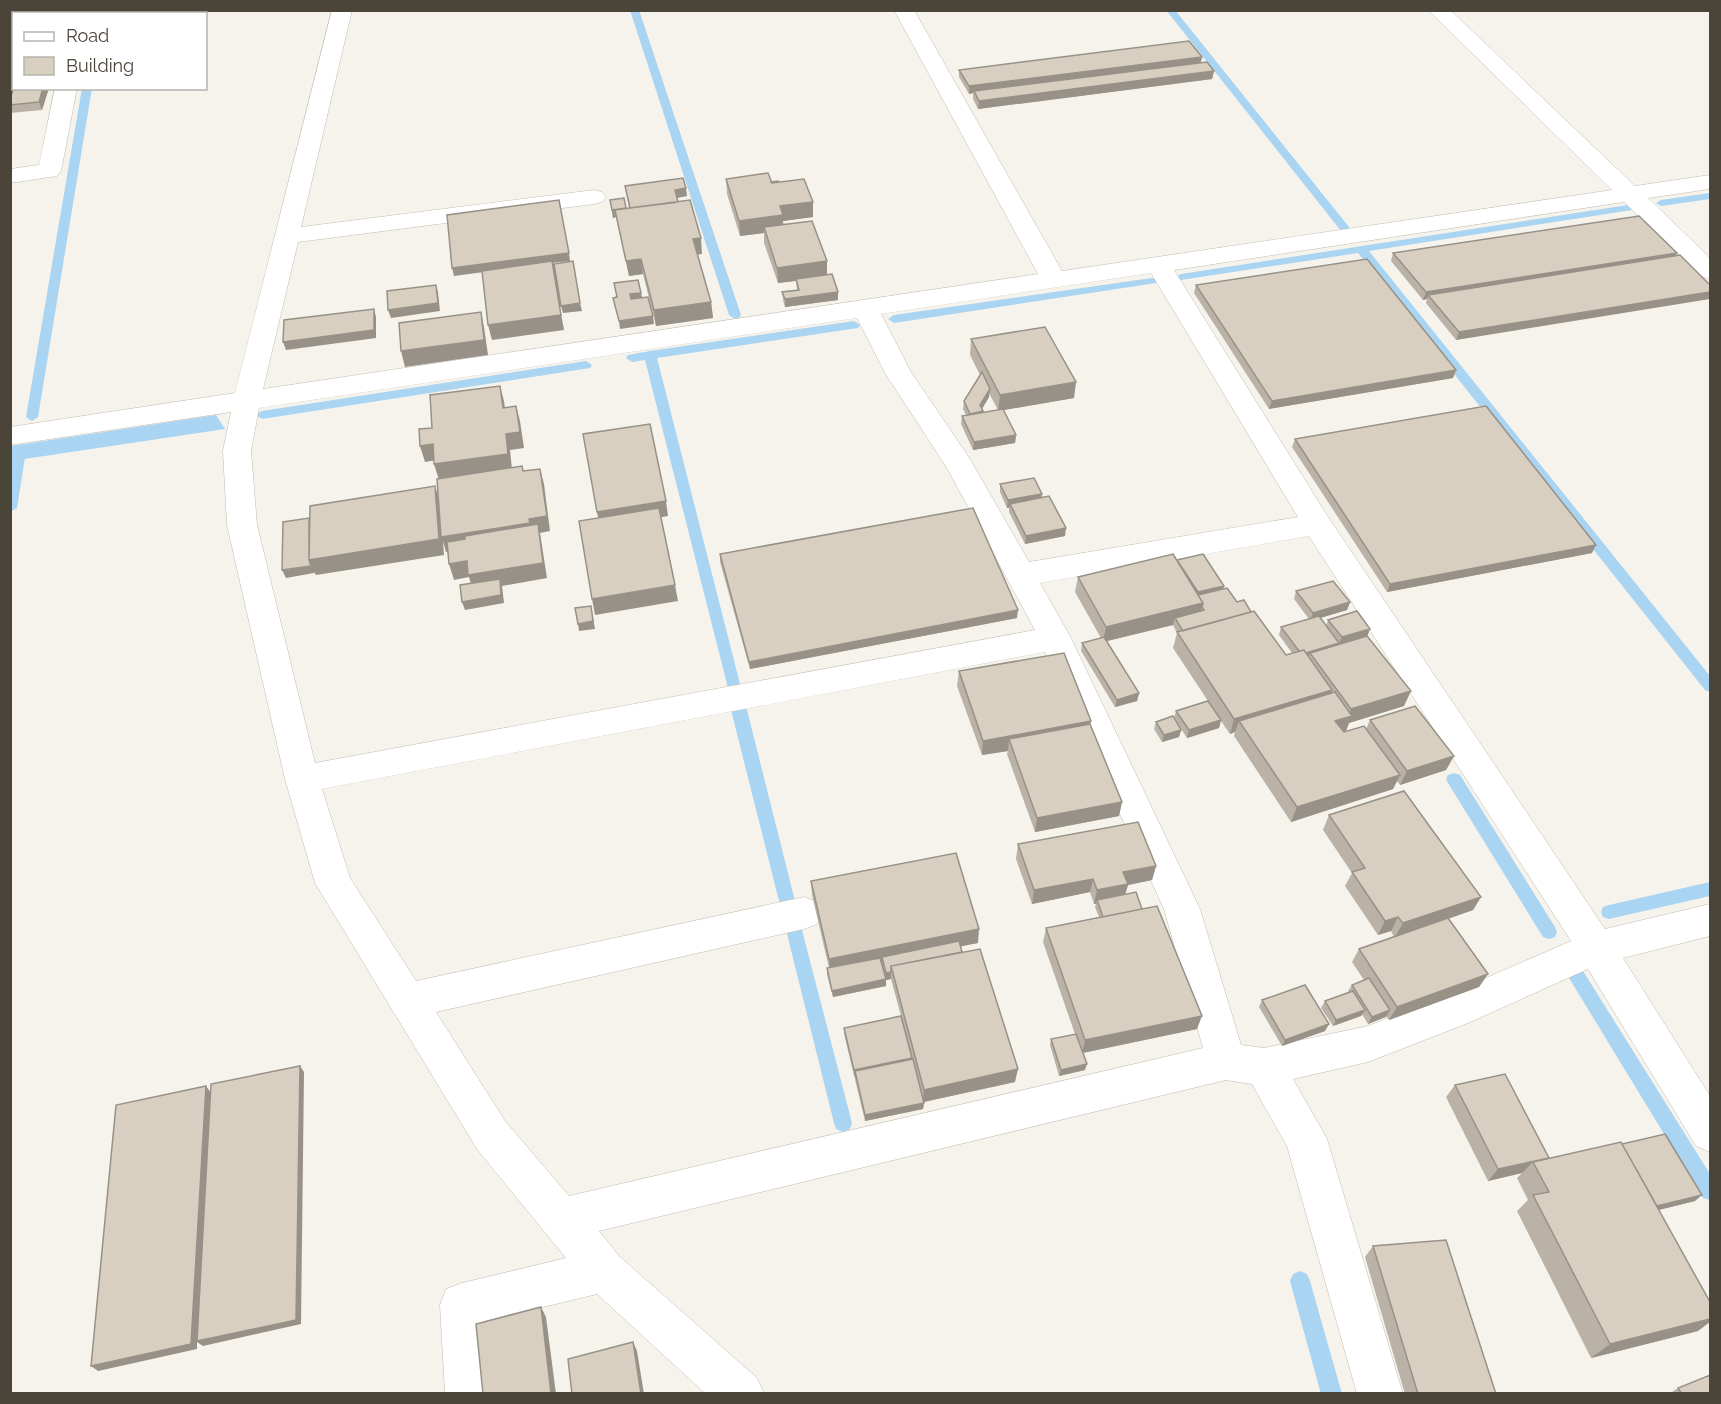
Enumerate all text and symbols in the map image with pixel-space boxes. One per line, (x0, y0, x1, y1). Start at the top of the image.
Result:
legend (12, 12, 207, 90)
text: Road (66, 25, 109, 46)
text: Building (66, 55, 134, 76)

